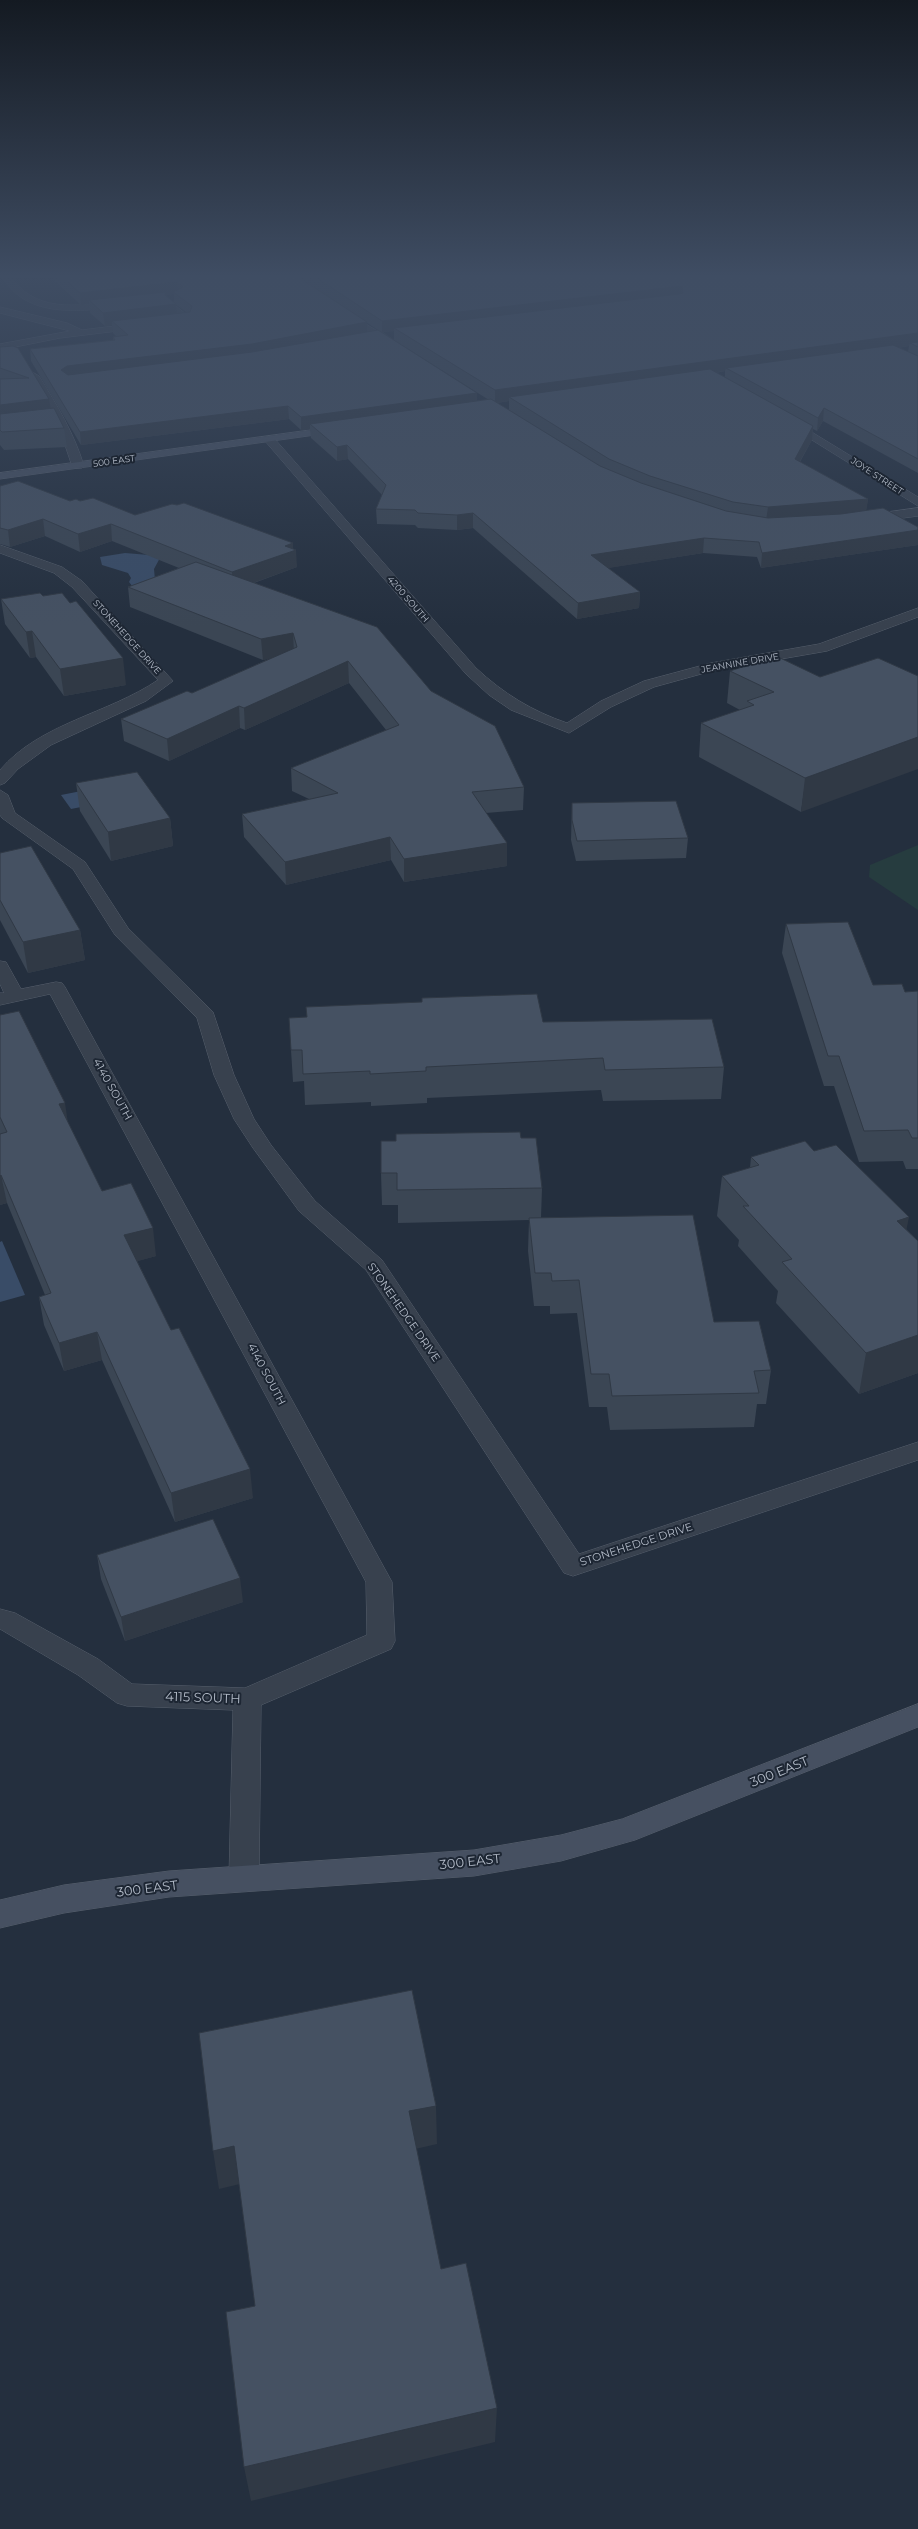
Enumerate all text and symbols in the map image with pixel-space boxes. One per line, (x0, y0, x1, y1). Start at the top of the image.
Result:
street label: 500 EAST (92, 452, 137, 469)
street label: JOYE STREET (848, 454, 906, 497)
street label: 4200 SOUTH (385, 573, 432, 624)
street label: STONEHEDGE DRIVE (91, 597, 164, 676)
street label: JEANNINE DRIVE (699, 650, 780, 675)
street label: 4140 SOUTH (90, 1056, 136, 1122)
street label: STONEHEDGE DRIVE (365, 1260, 443, 1364)
street label: 4140 SOUTH (245, 1341, 289, 1407)
street label: STONEHEDGE DRIVE (578, 1519, 694, 1569)
street label: 4115 SOUTH (165, 1688, 241, 1706)
street label: 300 EAST (748, 1752, 811, 1790)
street label: 300 EAST (439, 1850, 502, 1872)
street label: 300 EAST (116, 1876, 179, 1900)

